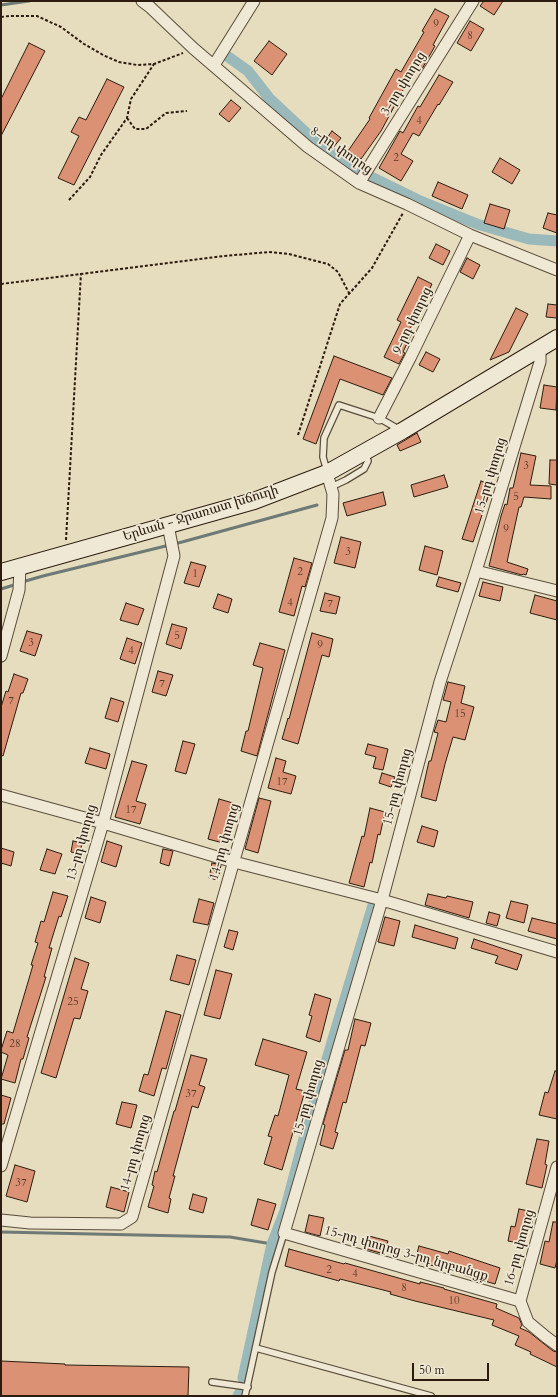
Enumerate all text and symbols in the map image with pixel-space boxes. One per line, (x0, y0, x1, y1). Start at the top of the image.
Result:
house number: 9 (433, 17, 439, 31)
house number: 8 (467, 29, 473, 43)
street label: 3-րդ փողոց (378, 49, 430, 119)
house number: 4 (416, 114, 422, 128)
street label: 8-րդ փողոց (307, 124, 375, 178)
house number: 2 (393, 151, 399, 165)
street label: 9-րդ փողոց (390, 285, 436, 357)
street label: 15-րդ փողոց (472, 436, 510, 516)
house number: 3 (523, 459, 529, 473)
street label: Երևան - Ջրառատ խճուղի (121, 483, 281, 545)
house number: 5 (513, 490, 519, 504)
house number: 9 (503, 522, 509, 536)
house number: 3 (345, 545, 351, 559)
house number: 2 (297, 565, 303, 579)
house number: 1 (192, 567, 198, 581)
house number: 4 (287, 596, 293, 610)
house number: 7 (327, 597, 333, 611)
house number: 5 (174, 629, 180, 643)
house number: 3 (28, 636, 34, 650)
house number: 9 (317, 638, 323, 652)
house number: 4 (128, 644, 134, 658)
house number: 7 (159, 677, 165, 691)
house number: 7 (8, 694, 14, 708)
house number: 15 (454, 707, 466, 721)
street label: 15-րդ փողոց (380, 747, 416, 827)
house number: 17 (276, 775, 288, 789)
street label: 14-րդ փողոց (207, 802, 243, 882)
street label: 13-րդ փողոց (64, 803, 100, 883)
house number: 17 (125, 803, 137, 817)
house number: 25 (67, 995, 79, 1009)
house number: 28 (9, 1037, 21, 1051)
street label: 15-րդ փողոց (291, 1058, 327, 1138)
house number: 37 (185, 1087, 197, 1101)
street label: 14-րդ փողոց (118, 1113, 154, 1193)
house number: 37 (15, 1176, 27, 1190)
street label: 16-րդ փողոց (502, 1208, 538, 1288)
street label: 15-րդ փողոց 3-րդ նրբանցք (322, 1223, 490, 1285)
house number: 2 (326, 1263, 332, 1277)
house number: 4 (352, 1267, 358, 1281)
house number: 8 (401, 1281, 407, 1295)
house number: 10 (448, 1294, 460, 1308)
scale bar (414, 1355, 491, 1381)
text: 50 m (419, 1362, 445, 1378)

